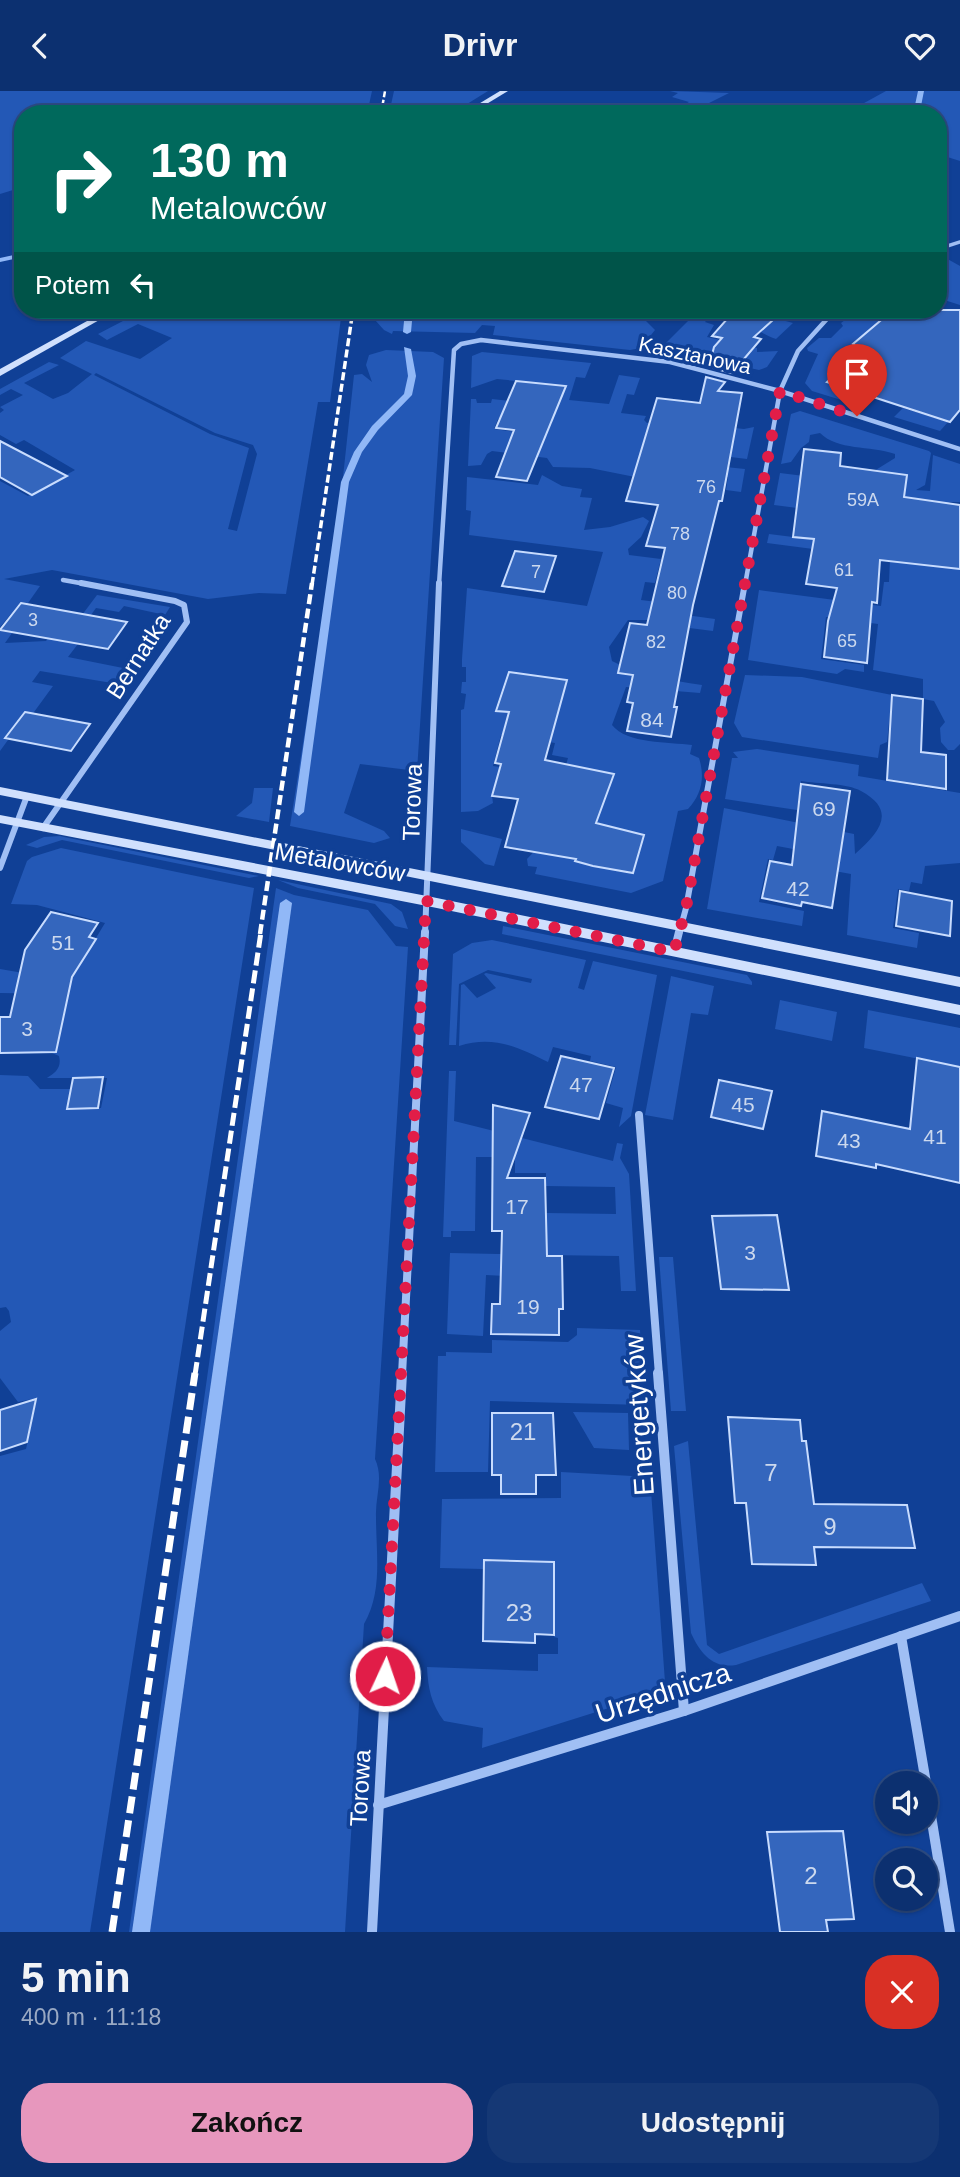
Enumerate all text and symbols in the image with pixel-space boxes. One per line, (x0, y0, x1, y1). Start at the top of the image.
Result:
icon: back (21, 27, 59, 65)
text: Drivr (443, 27, 517, 63)
icon: heart (901, 27, 939, 65)
icon: right (35, 133, 126, 224)
text: 130 m (150, 133, 289, 187)
text: Metalowców (150, 190, 326, 226)
icon: left (124, 266, 162, 304)
text: Potem (35, 270, 110, 300)
street label: Kasztanowa (637, 332, 754, 378)
pin (827, 344, 887, 416)
icon: arrive (838, 355, 876, 393)
house number: 76 (696, 477, 716, 497)
house number: 59A (847, 490, 879, 510)
house number: 78 (670, 524, 690, 544)
house number: 61 (834, 560, 854, 580)
house number: 7 (531, 562, 541, 582)
house number: 80 (667, 583, 687, 603)
street label: Bernatka (101, 608, 176, 704)
house number: 3 (28, 610, 38, 630)
house number: 65 (837, 631, 857, 651)
house number: 82 (646, 632, 666, 652)
house number: 84 (640, 708, 664, 731)
street label: Torowa (397, 762, 427, 841)
house number: 69 (812, 797, 836, 820)
street label: Metalowców (273, 837, 408, 887)
house number: 42 (786, 877, 810, 900)
house number: 51 (51, 931, 75, 954)
house number: 3 (21, 1017, 33, 1040)
house number: 47 (569, 1073, 593, 1096)
house number: 45 (731, 1093, 755, 1116)
house number: 41 (923, 1125, 947, 1148)
house number: 43 (837, 1129, 861, 1152)
house number: 17 (505, 1195, 529, 1218)
house number: 3 (744, 1241, 756, 1264)
house number: 19 (516, 1295, 540, 1318)
street label: Energetyków (618, 1332, 660, 1497)
house number: 21 (510, 1418, 536, 1445)
house number: 7 (764, 1459, 778, 1486)
house number: 9 (823, 1513, 837, 1540)
house number: 23 (506, 1599, 532, 1626)
position arrow (348, 1639, 422, 1713)
street label: Urzędnicza (592, 1656, 735, 1729)
street label: Torowa (344, 1748, 376, 1827)
map controls (875, 1771, 938, 1911)
button: sound (875, 1771, 938, 1834)
button: search (875, 1848, 938, 1911)
house number: 2 (804, 1862, 818, 1889)
text: 5 min (21, 1954, 131, 2001)
button: close (865, 1955, 939, 2029)
text: 400 m · 11:18 (21, 2004, 161, 2030)
button: Zakończ (21, 2083, 473, 2163)
button: Udostępnij (487, 2083, 939, 2163)

